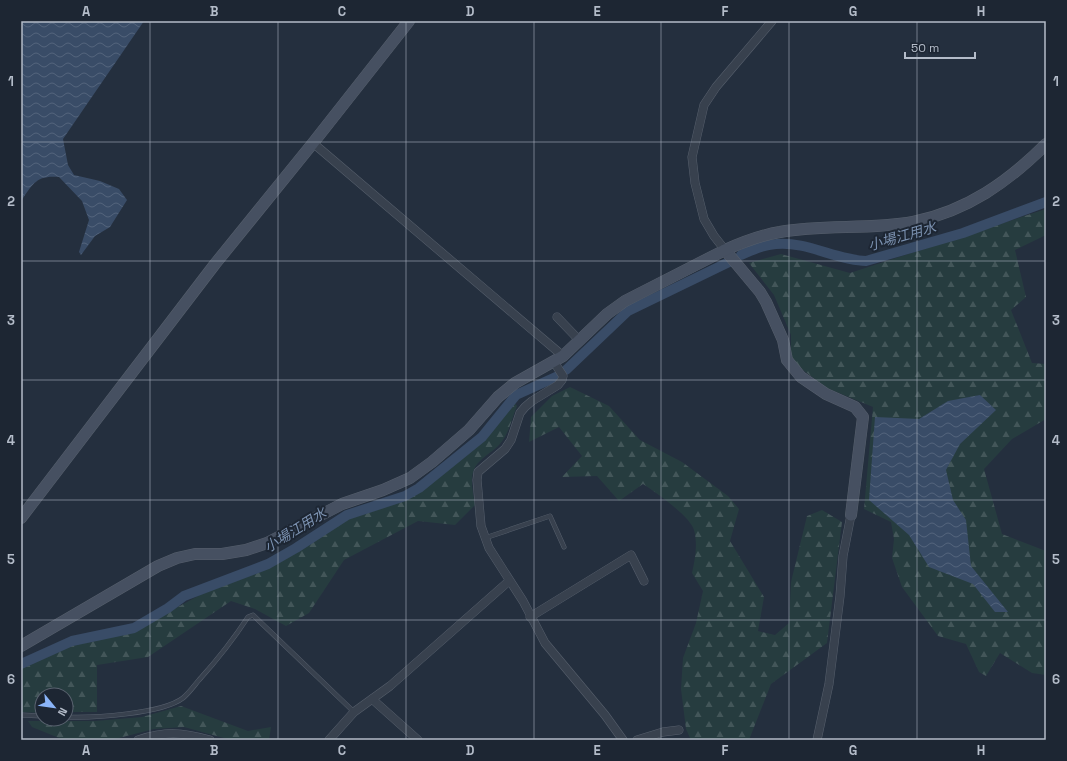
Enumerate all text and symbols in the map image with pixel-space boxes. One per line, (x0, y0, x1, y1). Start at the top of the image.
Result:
text: A (82, 3, 91, 20)
text: B (210, 3, 219, 20)
text: C (338, 3, 346, 20)
text: D (466, 3, 475, 20)
text: E (593, 3, 601, 20)
text: F (722, 3, 729, 20)
text: G (849, 3, 857, 20)
text: H (977, 3, 985, 20)
scale bar (905, 34, 975, 60)
text: 50 m (911, 40, 939, 56)
text: 1 (8, 73, 14, 90)
text: 1 (1053, 73, 1059, 90)
text: 2 (7, 193, 15, 210)
text: 2 (1052, 193, 1060, 210)
water label: 小場江用水 (866, 217, 940, 254)
text: 3 (7, 312, 15, 329)
text: 3 (1052, 312, 1060, 329)
text: 4 (7, 432, 15, 449)
text: 4 (1052, 432, 1060, 449)
water label: 小場江用水 (261, 503, 331, 556)
text: 5 (7, 551, 15, 568)
text: 5 (1052, 551, 1060, 568)
text: 6 (7, 671, 15, 688)
text: 6 (1052, 671, 1060, 688)
north arrow (34, 687, 74, 727)
text: N (55, 705, 71, 718)
text: A (82, 742, 91, 759)
text: B (210, 742, 219, 759)
text: C (338, 742, 346, 759)
text: D (466, 742, 475, 759)
text: E (593, 742, 601, 759)
text: F (722, 742, 729, 759)
text: G (849, 742, 857, 759)
text: H (977, 742, 985, 759)

